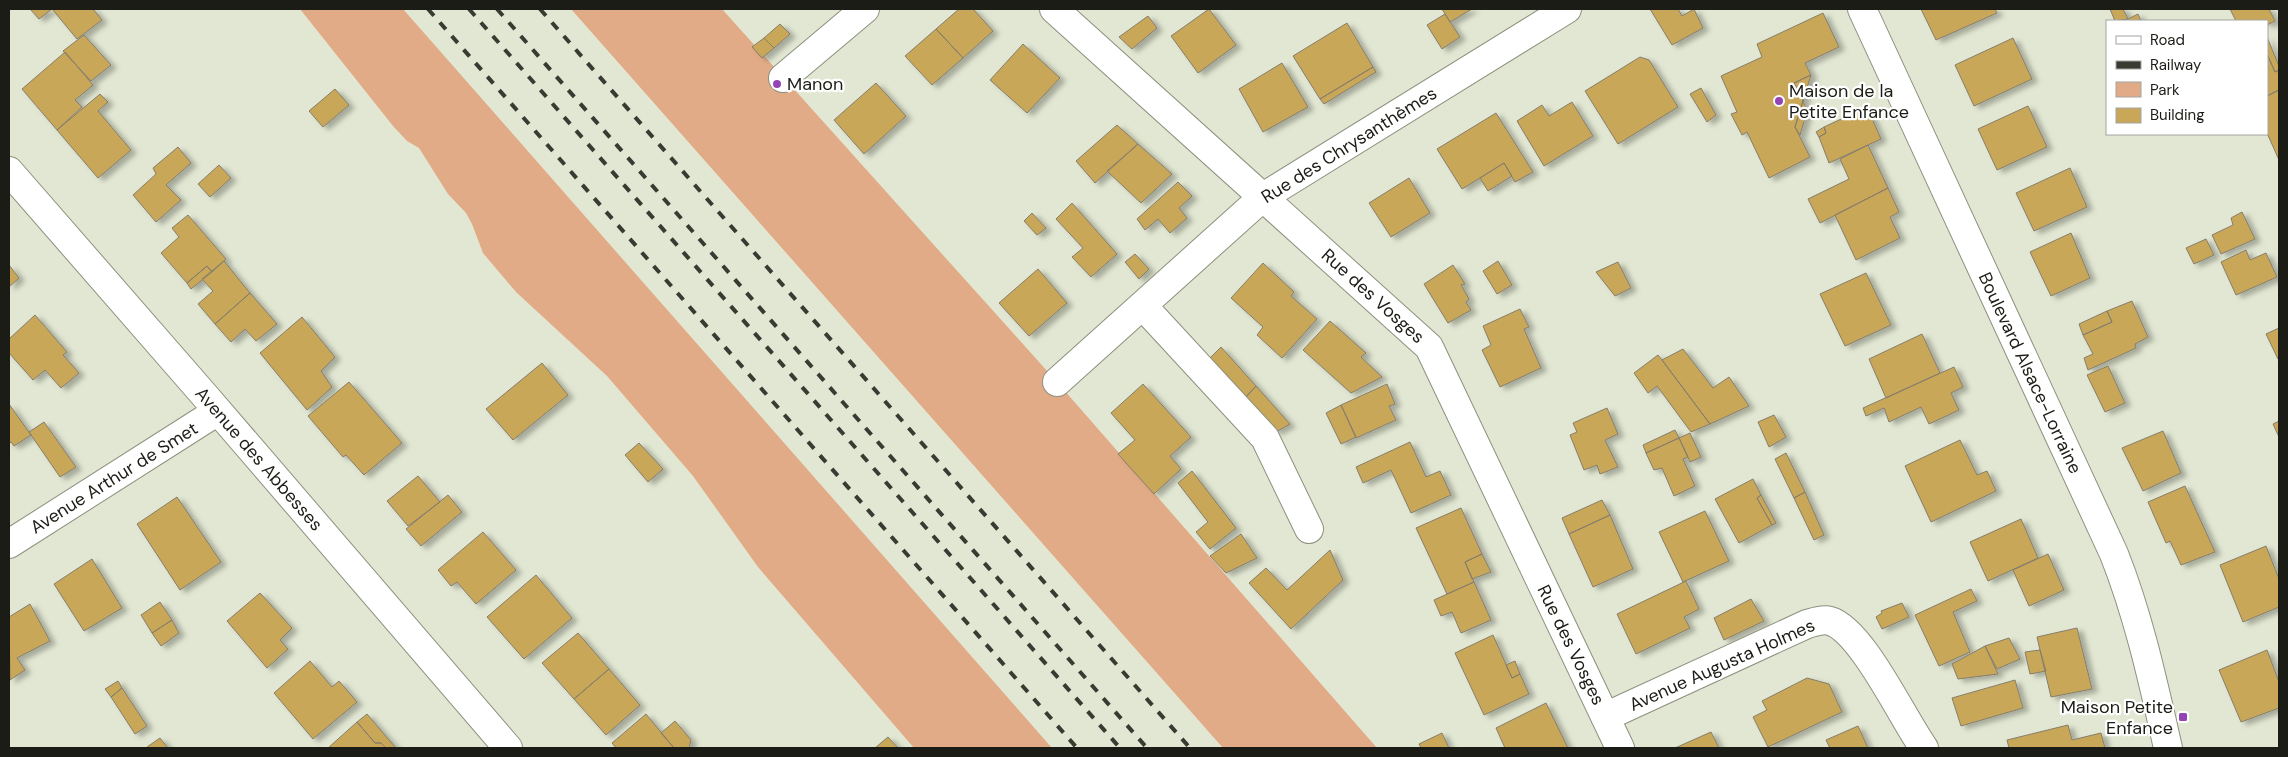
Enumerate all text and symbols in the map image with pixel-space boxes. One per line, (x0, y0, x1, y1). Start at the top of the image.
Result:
legend (2106, 20, 2268, 135)
text: Road (2150, 30, 2185, 50)
text: Railway (2150, 55, 2202, 75)
place label: Manon (787, 72, 843, 96)
marker: Manon (771, 78, 783, 90)
place label: Maison de la Petite Enfance (1789, 79, 1909, 124)
text: Park (2150, 80, 2180, 100)
street label: Rue des Chrysanthèmes (1257, 81, 1441, 209)
marker: Maison de la Petite Enfance (1773, 95, 1785, 107)
text: Building (2150, 105, 2205, 125)
street label: Rue des Vosges (1316, 243, 1430, 349)
street label: Boulevard Alsace-Lorraine (1973, 268, 2087, 478)
street label: Avenue des Abbesses (190, 382, 328, 536)
street label: Avenue Arthur de Smet (26, 417, 202, 539)
street label: Rue des Vosges (1532, 581, 1610, 709)
street label: Avenue Augusta Holmes (1625, 613, 1819, 717)
place label: Maison Petite Enfance (2061, 695, 2173, 740)
marker: Maison Petite Enfance (2177, 711, 2189, 723)

